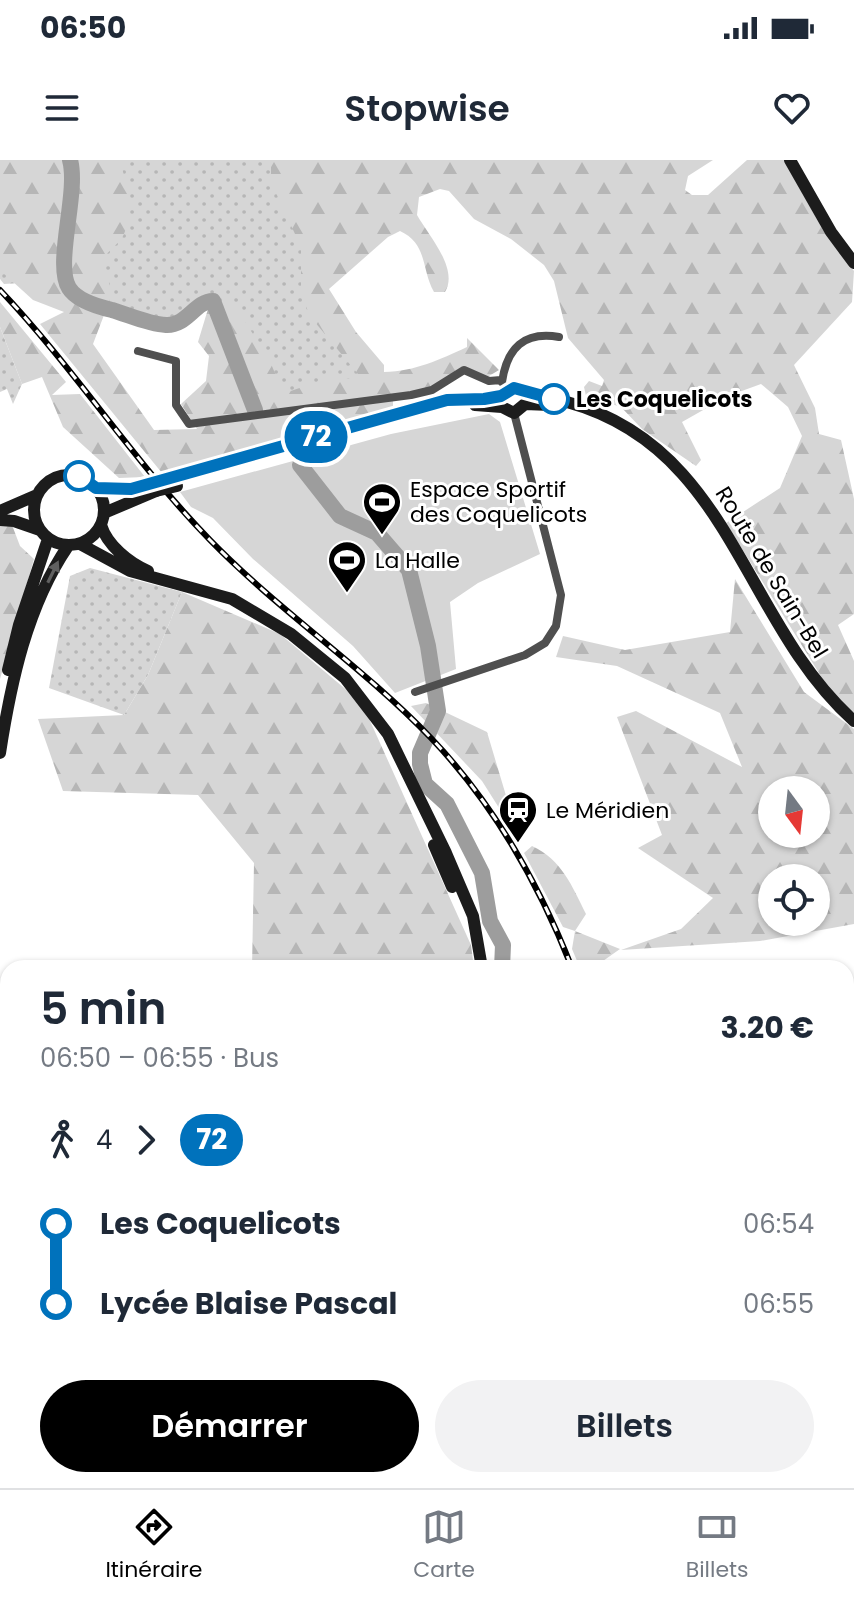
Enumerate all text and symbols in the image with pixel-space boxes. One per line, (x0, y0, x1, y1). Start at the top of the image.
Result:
text: 06:50 (40, 6, 126, 49)
text: Stopwise (344, 83, 510, 134)
icon: menu (40, 86, 84, 130)
icon: heart (770, 86, 814, 130)
marker: Les Coquelicots (539, 384, 569, 414)
place label: Les Coquelicots (576, 384, 753, 415)
line badge: 72 (280, 411, 352, 463)
text: 72 (301, 417, 331, 456)
unlabelled marker (64, 461, 94, 491)
place label: Espace Sportif des Coquelicots (410, 474, 587, 530)
sports icon: Espace Sportif des Coquelicots (361, 481, 403, 536)
street label: Route de Sain-Bel (708, 481, 835, 664)
sports icon: La Halle (326, 539, 368, 594)
place label: La Halle (375, 545, 460, 576)
one-way arrow (46, 560, 60, 583)
north arrow (758, 776, 830, 848)
map controls (758, 776, 830, 936)
station icon: Le Méridien (497, 789, 539, 844)
place label: Le Méridien (546, 795, 669, 826)
button: locate (758, 864, 830, 936)
text: 5 min (40, 978, 166, 1039)
text: 3.20 € (720, 1006, 814, 1049)
text: 06:50 – 06:55 · Bus (40, 1040, 279, 1076)
icon: walk (40, 1118, 84, 1162)
icon: forward (124, 1118, 168, 1162)
text: 72 (196, 1120, 227, 1159)
text: 4 (96, 1122, 112, 1158)
text: Les Coquelicots (100, 1202, 341, 1245)
text: 06:54 (743, 1206, 814, 1242)
text: Lycée Blaise Pascal (100, 1282, 397, 1325)
text: 06:55 (743, 1286, 814, 1322)
button: Démarrer (40, 1380, 419, 1472)
button: Billets (435, 1380, 814, 1472)
tab: Itinéraire (105, 1505, 202, 1586)
tab: Carte (413, 1505, 475, 1586)
tab: Billets (686, 1505, 749, 1586)

